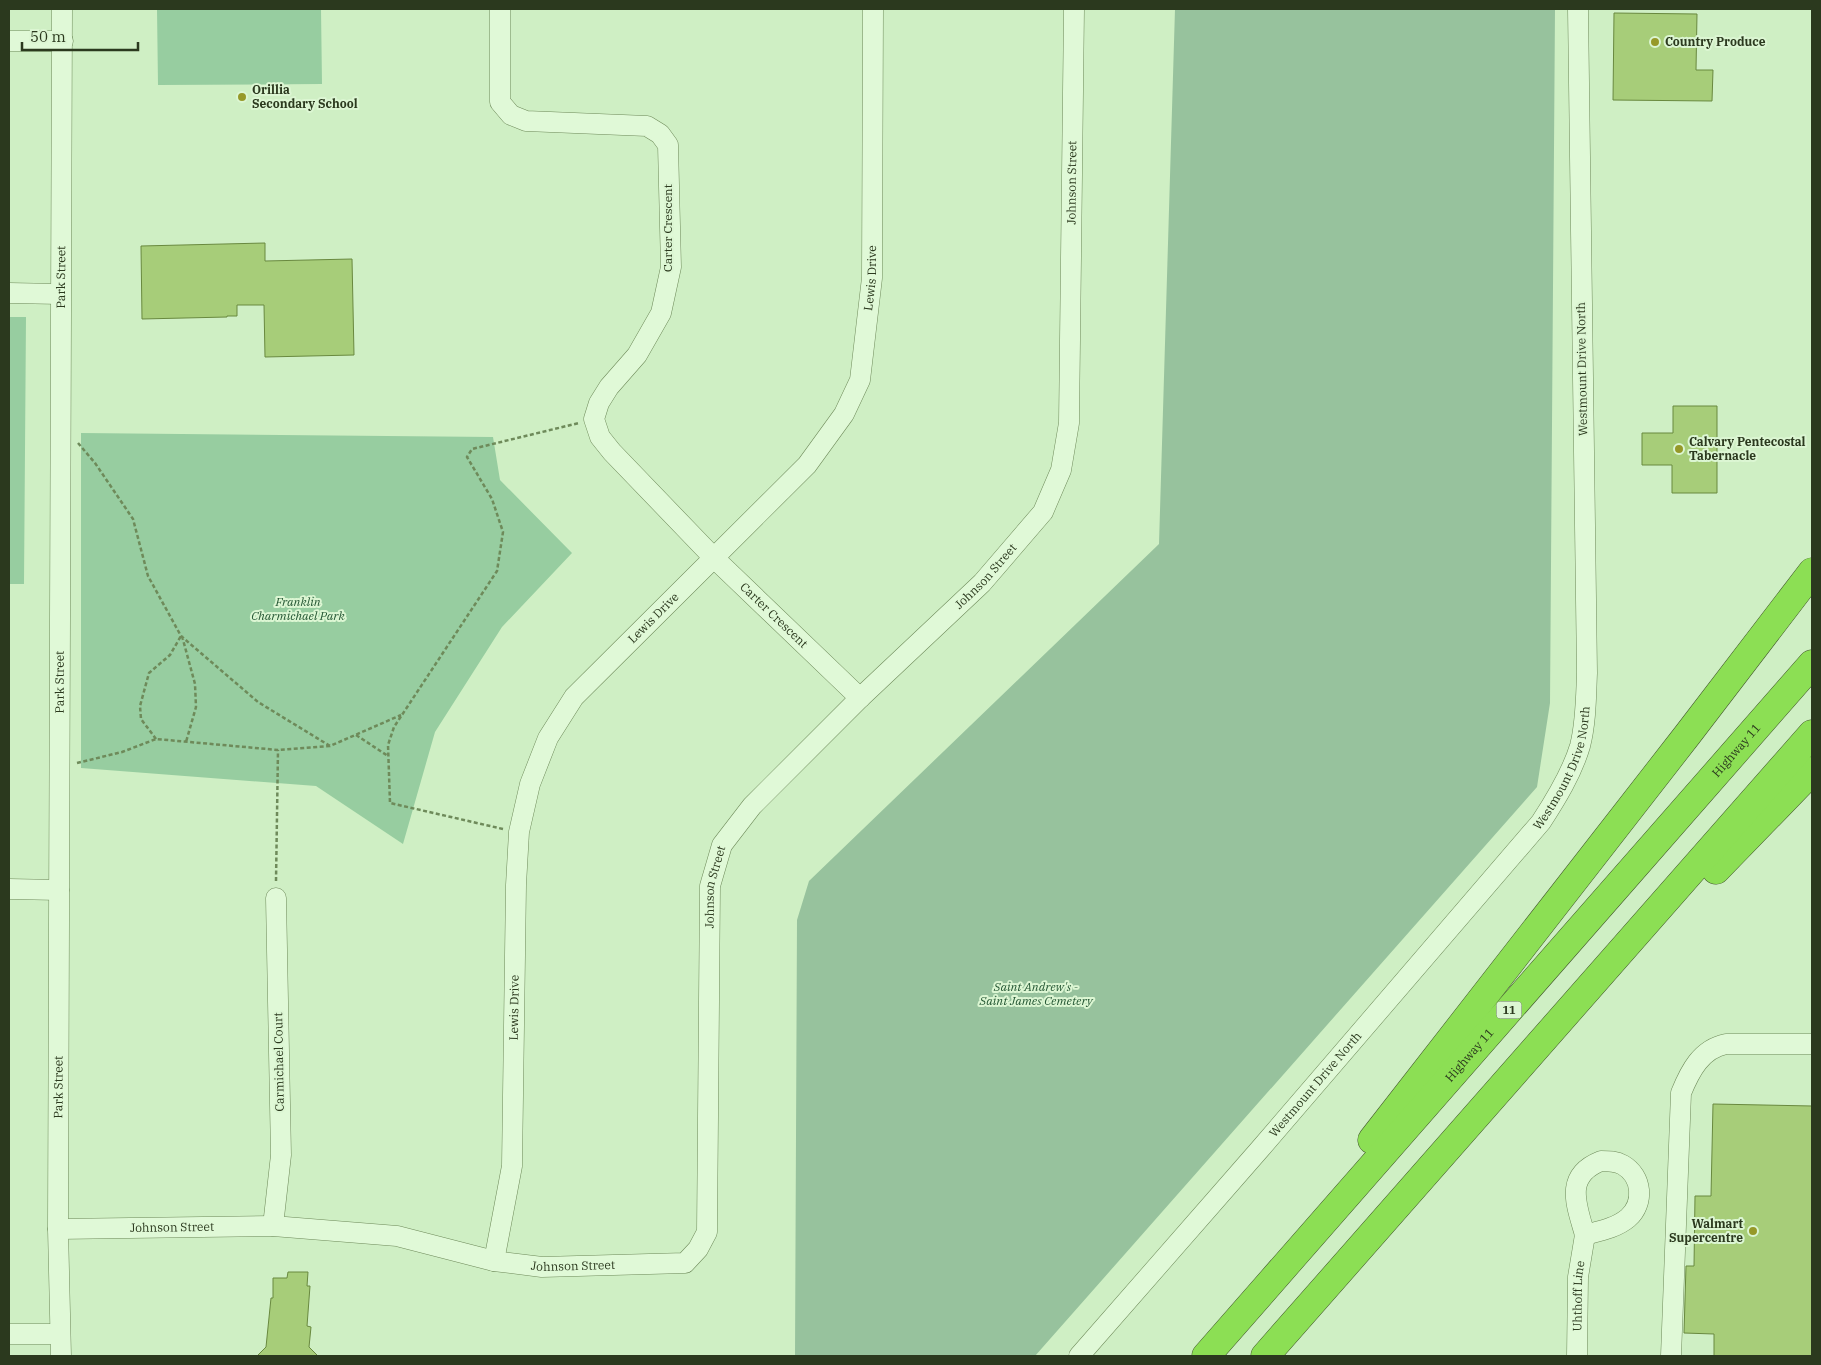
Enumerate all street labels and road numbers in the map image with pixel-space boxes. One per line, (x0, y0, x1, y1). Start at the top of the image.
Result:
street label: Johnson Street (1063, 140, 1079, 225)
street label: Carter Crescent (660, 184, 675, 272)
street label: Lewis Drive (860, 245, 879, 312)
street label: Park Street (53, 246, 68, 308)
street label: Westmount Drive North (1573, 301, 1590, 436)
street label: Johnson Street (951, 540, 1020, 612)
street label: Carter Crescent (737, 579, 811, 651)
street label: Lewis Drive (624, 589, 682, 646)
street label: Park Street (52, 651, 67, 713)
street label: Westmount Drive North (1530, 705, 1593, 833)
street label: Highway 11 (1708, 720, 1763, 780)
street label: Johnson Street (702, 844, 728, 929)
street label: Lewis Drive (506, 975, 522, 1041)
road number: 11 (1496, 1002, 1522, 1018)
street label: Carmichael Court (270, 1012, 287, 1112)
street label: Highway 11 (1442, 1025, 1497, 1085)
street label: Westmount Drive North (1266, 1028, 1365, 1140)
street label: Park Street (50, 1056, 66, 1118)
street label: Johnson Street (130, 1219, 214, 1235)
street label: Johnson Street (530, 1257, 615, 1274)
street label: Uhthoff Line (1569, 1260, 1588, 1332)

